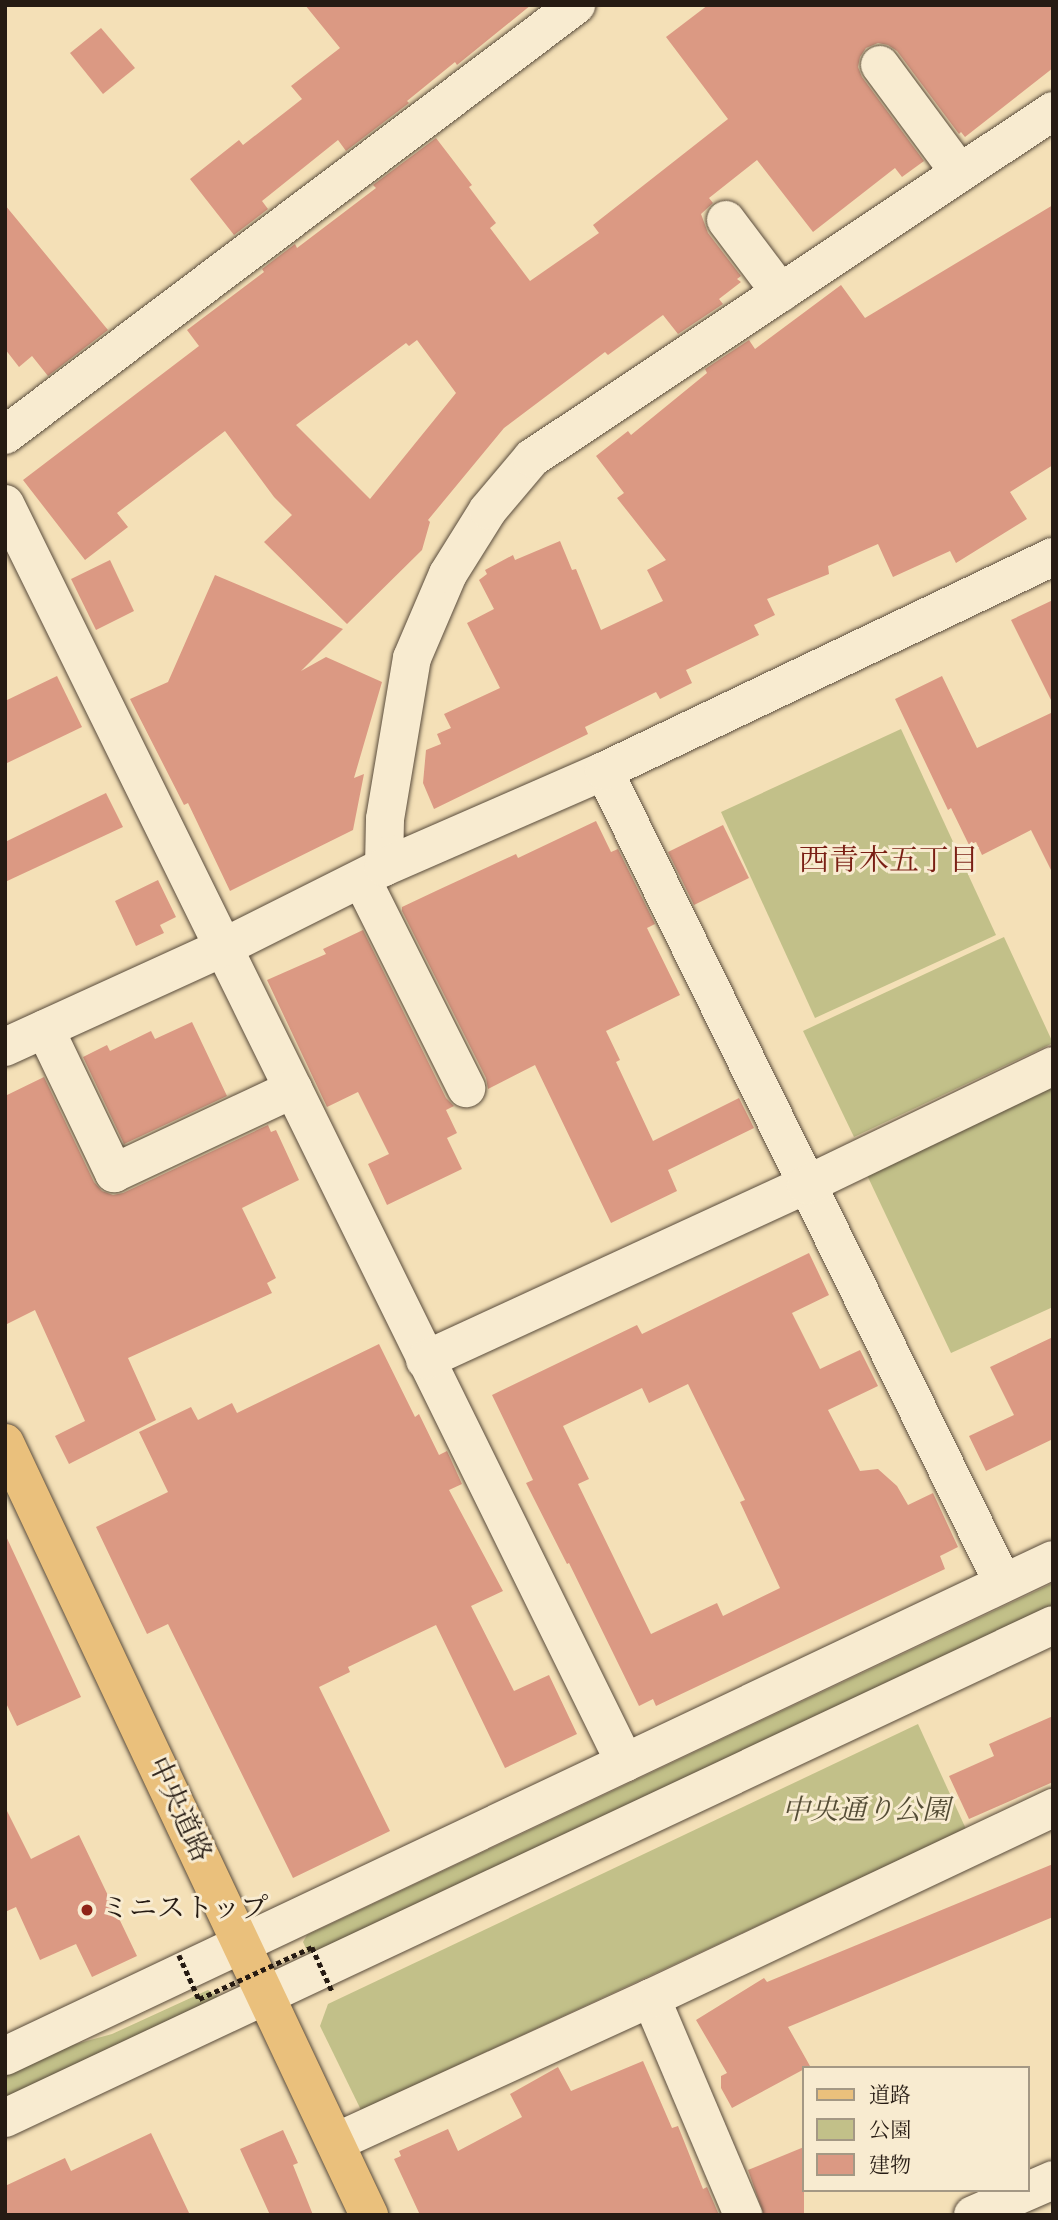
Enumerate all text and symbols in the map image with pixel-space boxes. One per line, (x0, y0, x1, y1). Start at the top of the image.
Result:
district label: 西青木五丁目 (799, 844, 979, 880)
street label: 中央道路 (139, 1752, 217, 1868)
park label: 中央通り公園 (782, 1795, 950, 1829)
place label: ミニストップ (101, 1893, 269, 1927)
marker: ミニストップ (79, 1902, 95, 1918)
legend (802, 2066, 1030, 2192)
text: 道路 (869, 2082, 911, 2111)
text: 公園 (869, 2117, 911, 2146)
text: 建物 (869, 2152, 911, 2181)

